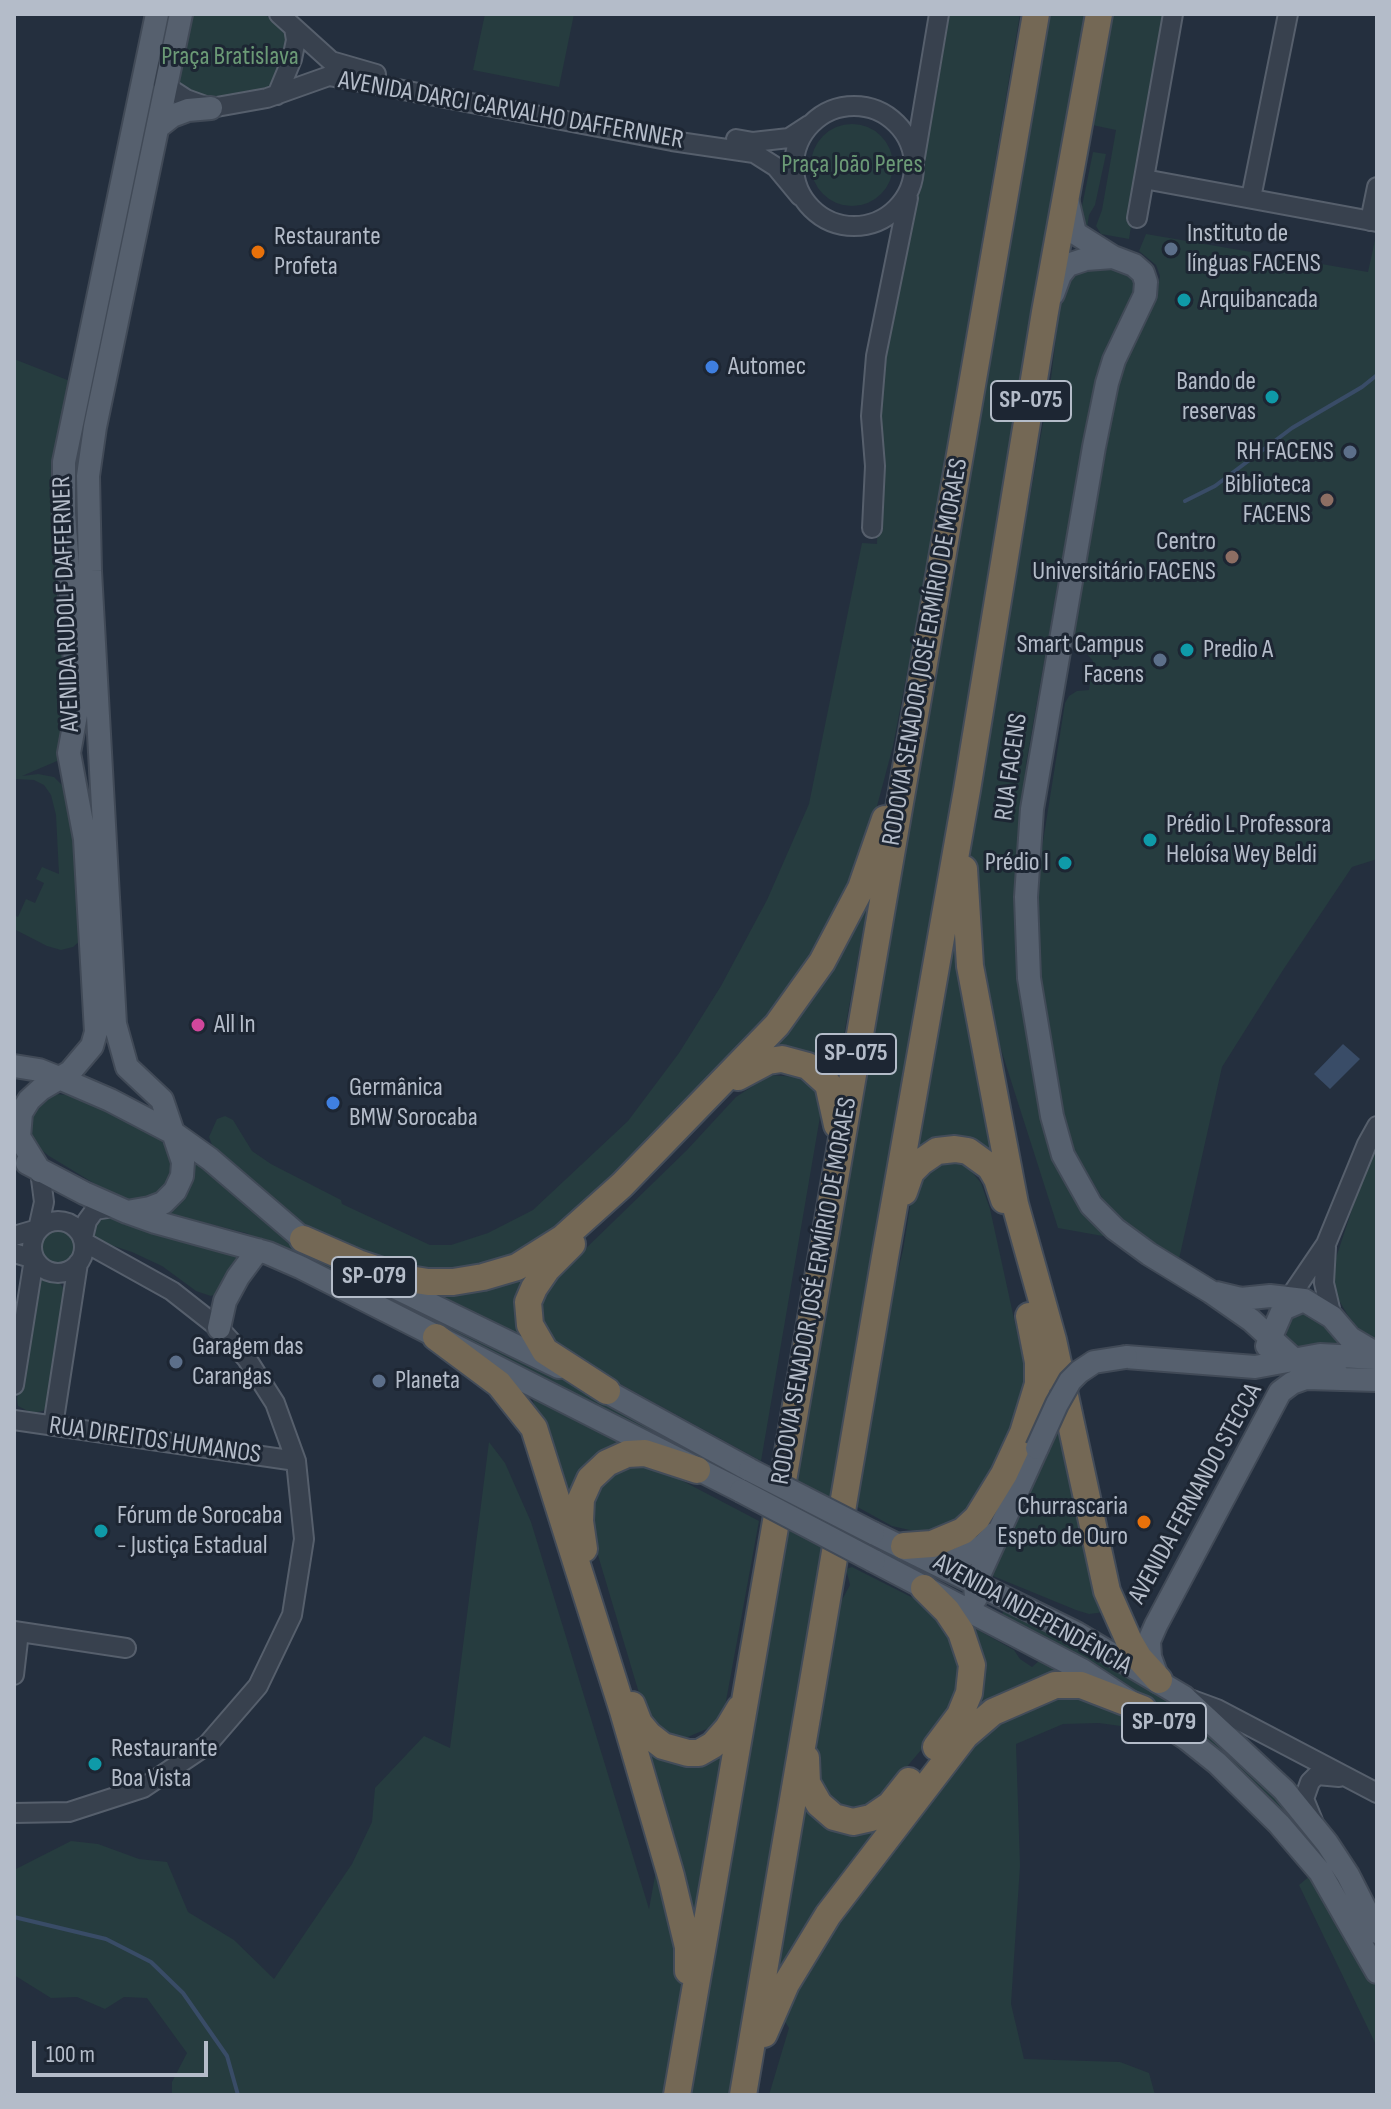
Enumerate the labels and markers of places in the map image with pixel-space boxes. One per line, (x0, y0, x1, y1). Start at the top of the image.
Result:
place label: Instituto de línguas FACENS (1187, 218, 1321, 280)
place label: Restaurante Profeta (274, 221, 381, 282)
marker: Instituto de línguas FACENS (1162, 240, 1180, 258)
marker: Restaurante Profeta (249, 243, 267, 261)
place label: Arquibancada (1200, 284, 1318, 316)
marker: Arquibancada (1175, 291, 1193, 309)
place label: Automec (728, 351, 806, 383)
marker: Automec (703, 358, 721, 376)
place label: Bando de reservas (1176, 366, 1256, 428)
marker: Bando de reservas (1263, 388, 1281, 406)
place label: RH FACENS (1236, 436, 1334, 468)
marker: RH FACENS (1341, 443, 1359, 461)
place label: Biblioteca FACENS (1225, 469, 1311, 530)
marker: Biblioteca FACENS (1318, 491, 1336, 509)
place label: Centro Universitário FACENS (1032, 526, 1216, 588)
marker: Centro Universitário FACENS (1223, 548, 1241, 566)
place label: Smart Campus Facens (1016, 629, 1144, 690)
place label: Predio A (1203, 634, 1273, 666)
marker: Predio A (1178, 641, 1196, 659)
marker: Smart Campus Facens (1151, 651, 1169, 669)
place label: Prédio L Professora Heloísa Wey Beldi (1166, 809, 1331, 870)
marker: Prédio L Professora Heloísa Wey Beldi (1141, 831, 1159, 849)
place label: Prédio I (985, 847, 1049, 879)
marker: Prédio I (1056, 854, 1074, 872)
place label: All In (214, 1009, 256, 1041)
marker: All In (189, 1016, 207, 1034)
place label: Germânica BMW Sorocaba (349, 1072, 478, 1134)
marker: Germânica BMW Sorocaba (324, 1094, 342, 1112)
place label: Garagem das Carangas (192, 1331, 304, 1392)
marker: Garagem das Carangas (167, 1353, 185, 1371)
place label: Planeta (395, 1365, 460, 1397)
marker: Planeta (370, 1372, 388, 1390)
place label: Churrascaria Espeto de Ouro (997, 1491, 1128, 1552)
place label: Fórum de Sorocaba - Justiça Estadual (117, 1500, 282, 1562)
marker: Churrascaria Espeto de Ouro (1135, 1513, 1153, 1531)
marker: Fórum de Sorocaba - Justiça Estadual (92, 1522, 110, 1540)
place label: Restaurante Boa Vista (111, 1733, 218, 1794)
marker: Restaurante Boa Vista (86, 1755, 104, 1773)

